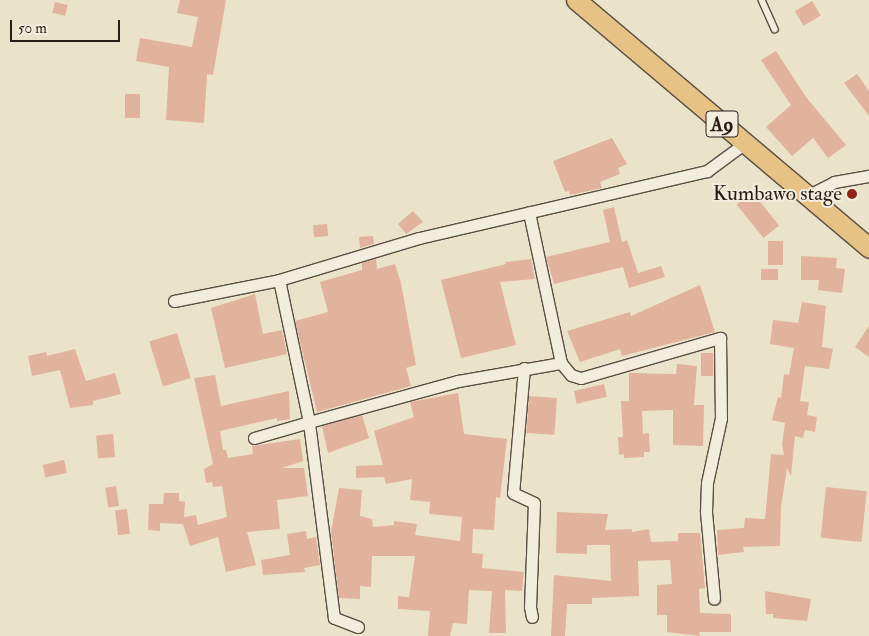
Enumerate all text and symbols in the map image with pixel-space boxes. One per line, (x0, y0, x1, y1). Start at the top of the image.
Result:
scale bar (12, 10, 122, 42)
text: 50 m (18, 19, 47, 38)
road number: A9 (704, 106, 740, 142)
place label: Kumbawo stage (713, 181, 842, 207)
marker: Kumbawo stage (846, 188, 858, 200)

